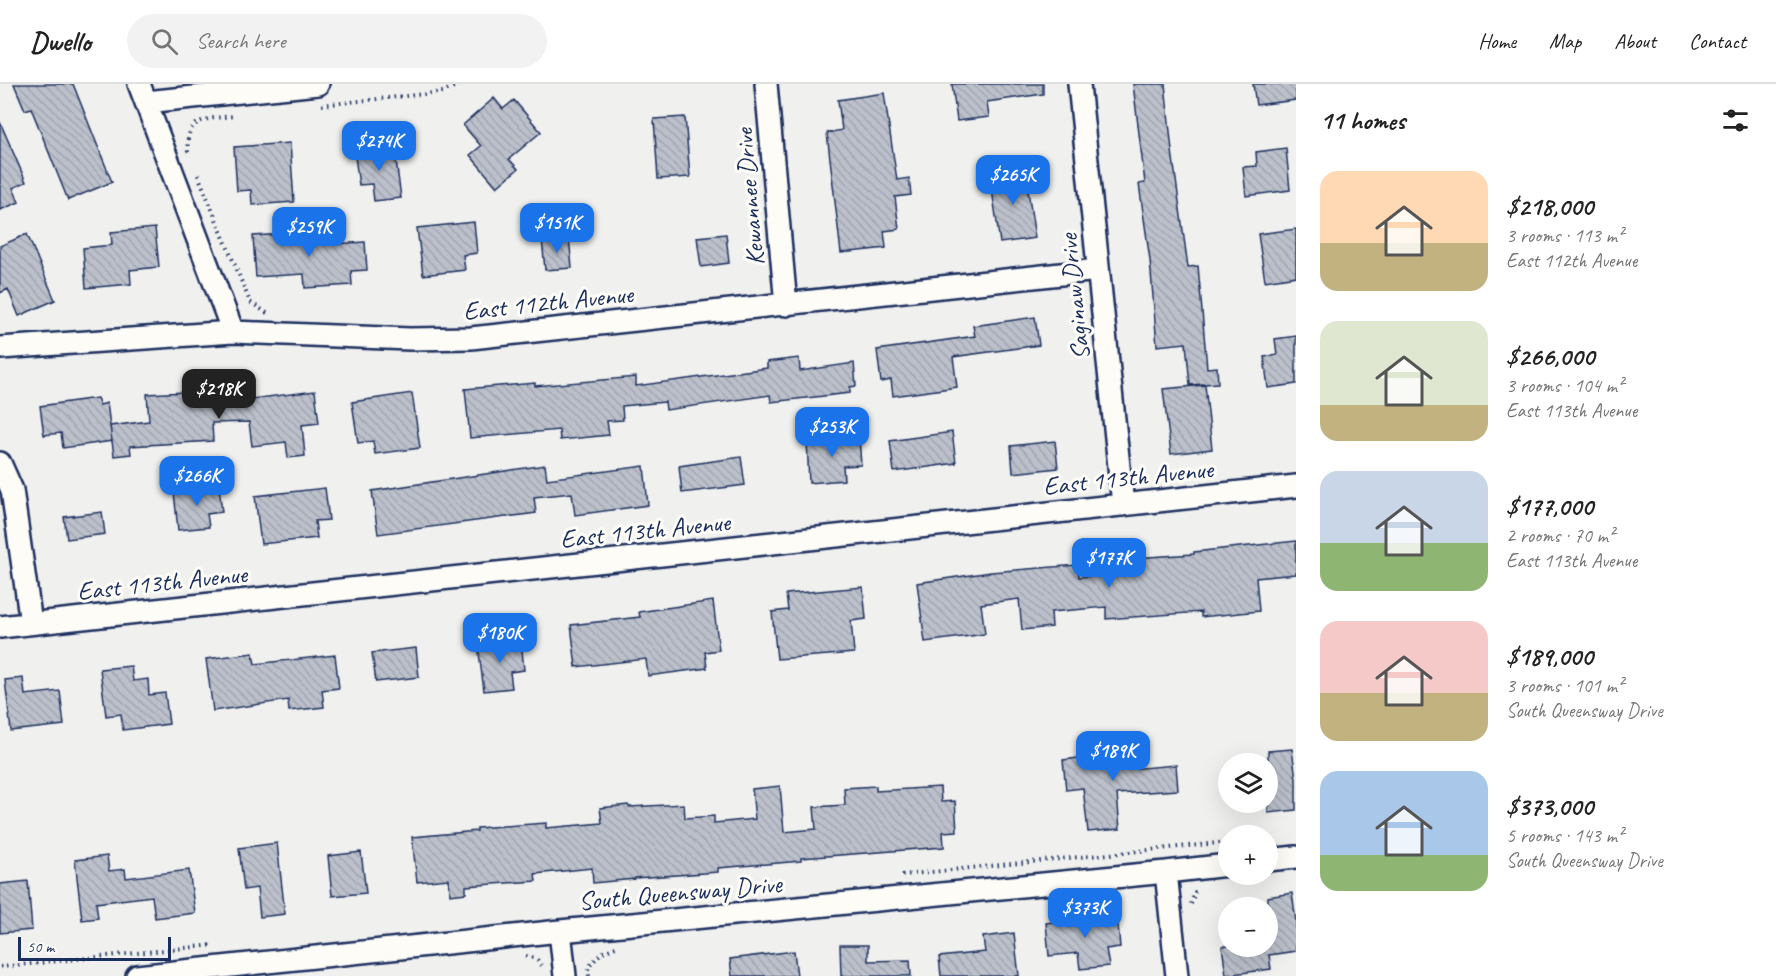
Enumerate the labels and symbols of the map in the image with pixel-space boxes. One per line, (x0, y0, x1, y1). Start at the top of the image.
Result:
pin: $274K (337, 121, 421, 172)
street label: Kewannee Drive (727, 126, 772, 267)
pin: $265K (971, 155, 1055, 206)
pin: $151K (515, 203, 599, 254)
pin: $259K (267, 207, 351, 258)
street label: Saginaw Drive (1051, 231, 1098, 362)
street label: East 112th Avenue (462, 277, 636, 328)
pin: $218K (177, 369, 261, 420)
pin: $253K (790, 407, 874, 458)
street label: East 113th Avenue (1042, 452, 1216, 503)
pin: $266K (155, 456, 239, 507)
street label: East 113th Avenue (559, 505, 733, 556)
pin: $177K (1067, 538, 1151, 589)
street label: East 113th Avenue (76, 557, 250, 608)
pin: $180K (458, 613, 542, 664)
pin: $189K (1071, 731, 1155, 782)
street label: South Queensway Drive (577, 867, 784, 918)
pin: $373K (1043, 888, 1127, 939)
scale bar (18, 934, 171, 962)

